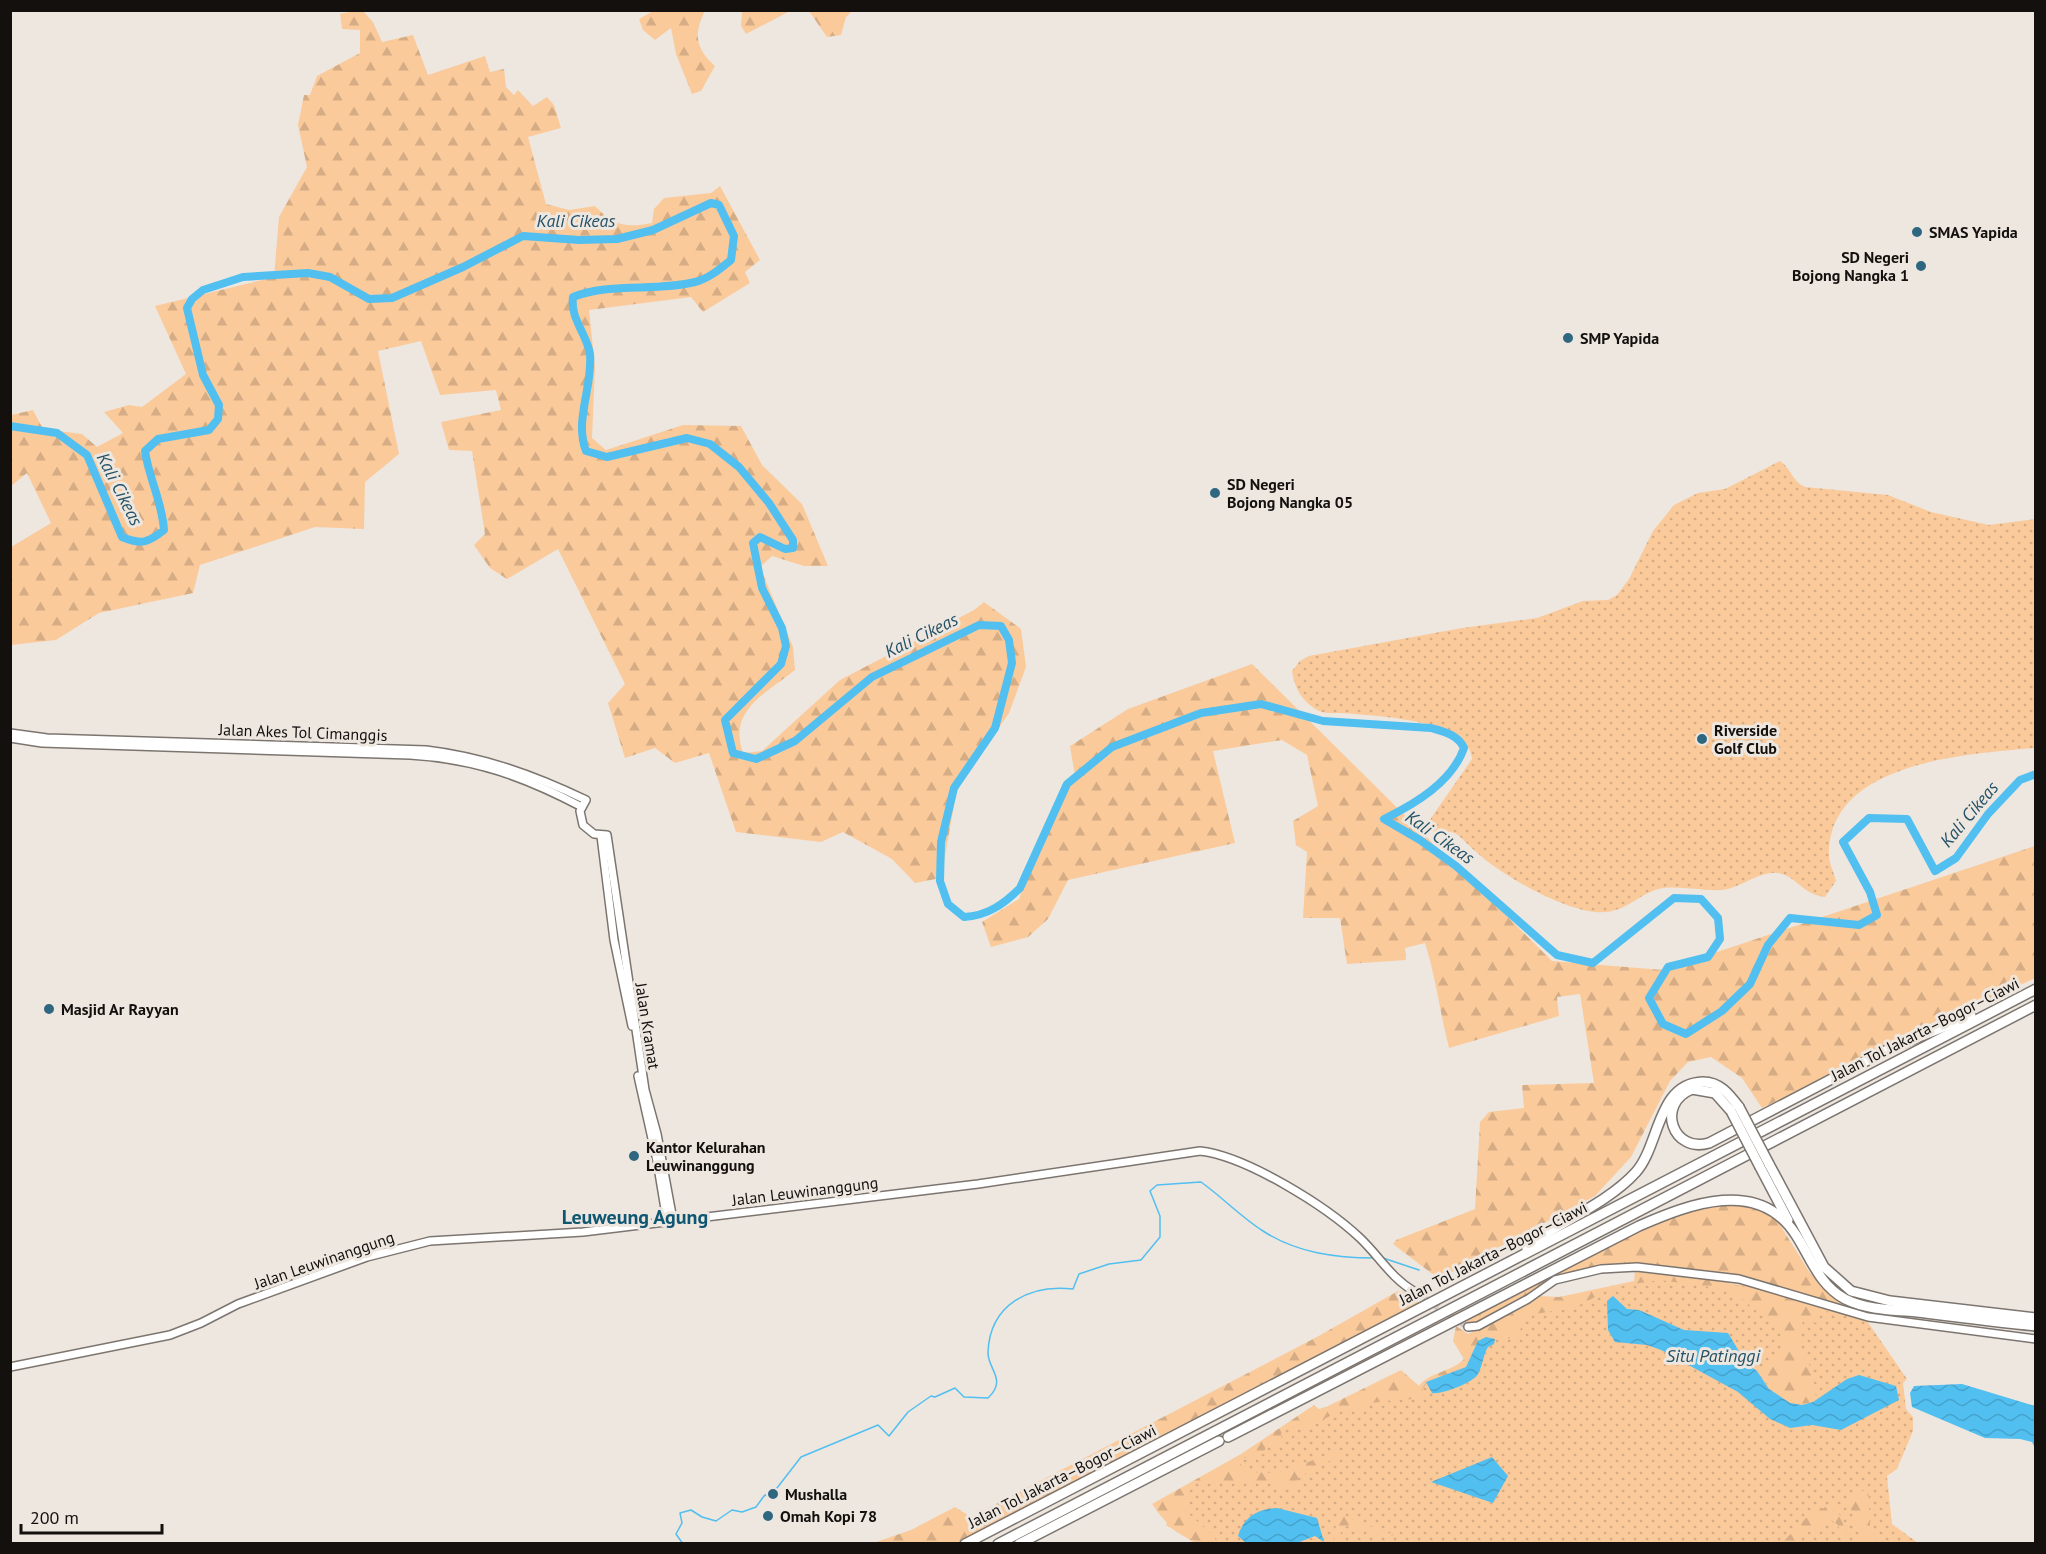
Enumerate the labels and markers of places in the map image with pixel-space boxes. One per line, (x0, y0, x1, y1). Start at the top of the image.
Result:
place label: SMAS Yapida (1929, 222, 2018, 242)
marker: SMAS Yapida (1910, 225, 1924, 239)
place label: SD Negeri Bojong Nangka 1 (1792, 247, 1909, 285)
marker: SD Negeri Bojong Nangka 1 (1914, 259, 1928, 273)
place label: SMP Yapida (1580, 328, 1659, 348)
marker: SMP Yapida (1561, 331, 1575, 345)
place label: SD Negeri Bojong Nangka 05 (1227, 474, 1353, 512)
marker: SD Negeri Bojong Nangka 05 (1208, 486, 1222, 500)
place label: Riverside Golf Club (1714, 720, 1777, 758)
marker: Riverside Golf Club (1695, 732, 1709, 746)
place label: Masjid Ar Rayyan (61, 999, 179, 1019)
marker: Masjid Ar Rayyan (42, 1002, 56, 1016)
place label: Kantor Kelurahan Leuwinanggung (646, 1137, 766, 1175)
marker: Kantor Kelurahan Leuwinanggung (627, 1149, 641, 1163)
place label: Mushalla (785, 1484, 847, 1504)
marker: Mushalla (766, 1487, 780, 1501)
place label: Omah Kopi 78 (780, 1506, 877, 1526)
marker: Omah Kopi 78 (761, 1509, 775, 1523)

